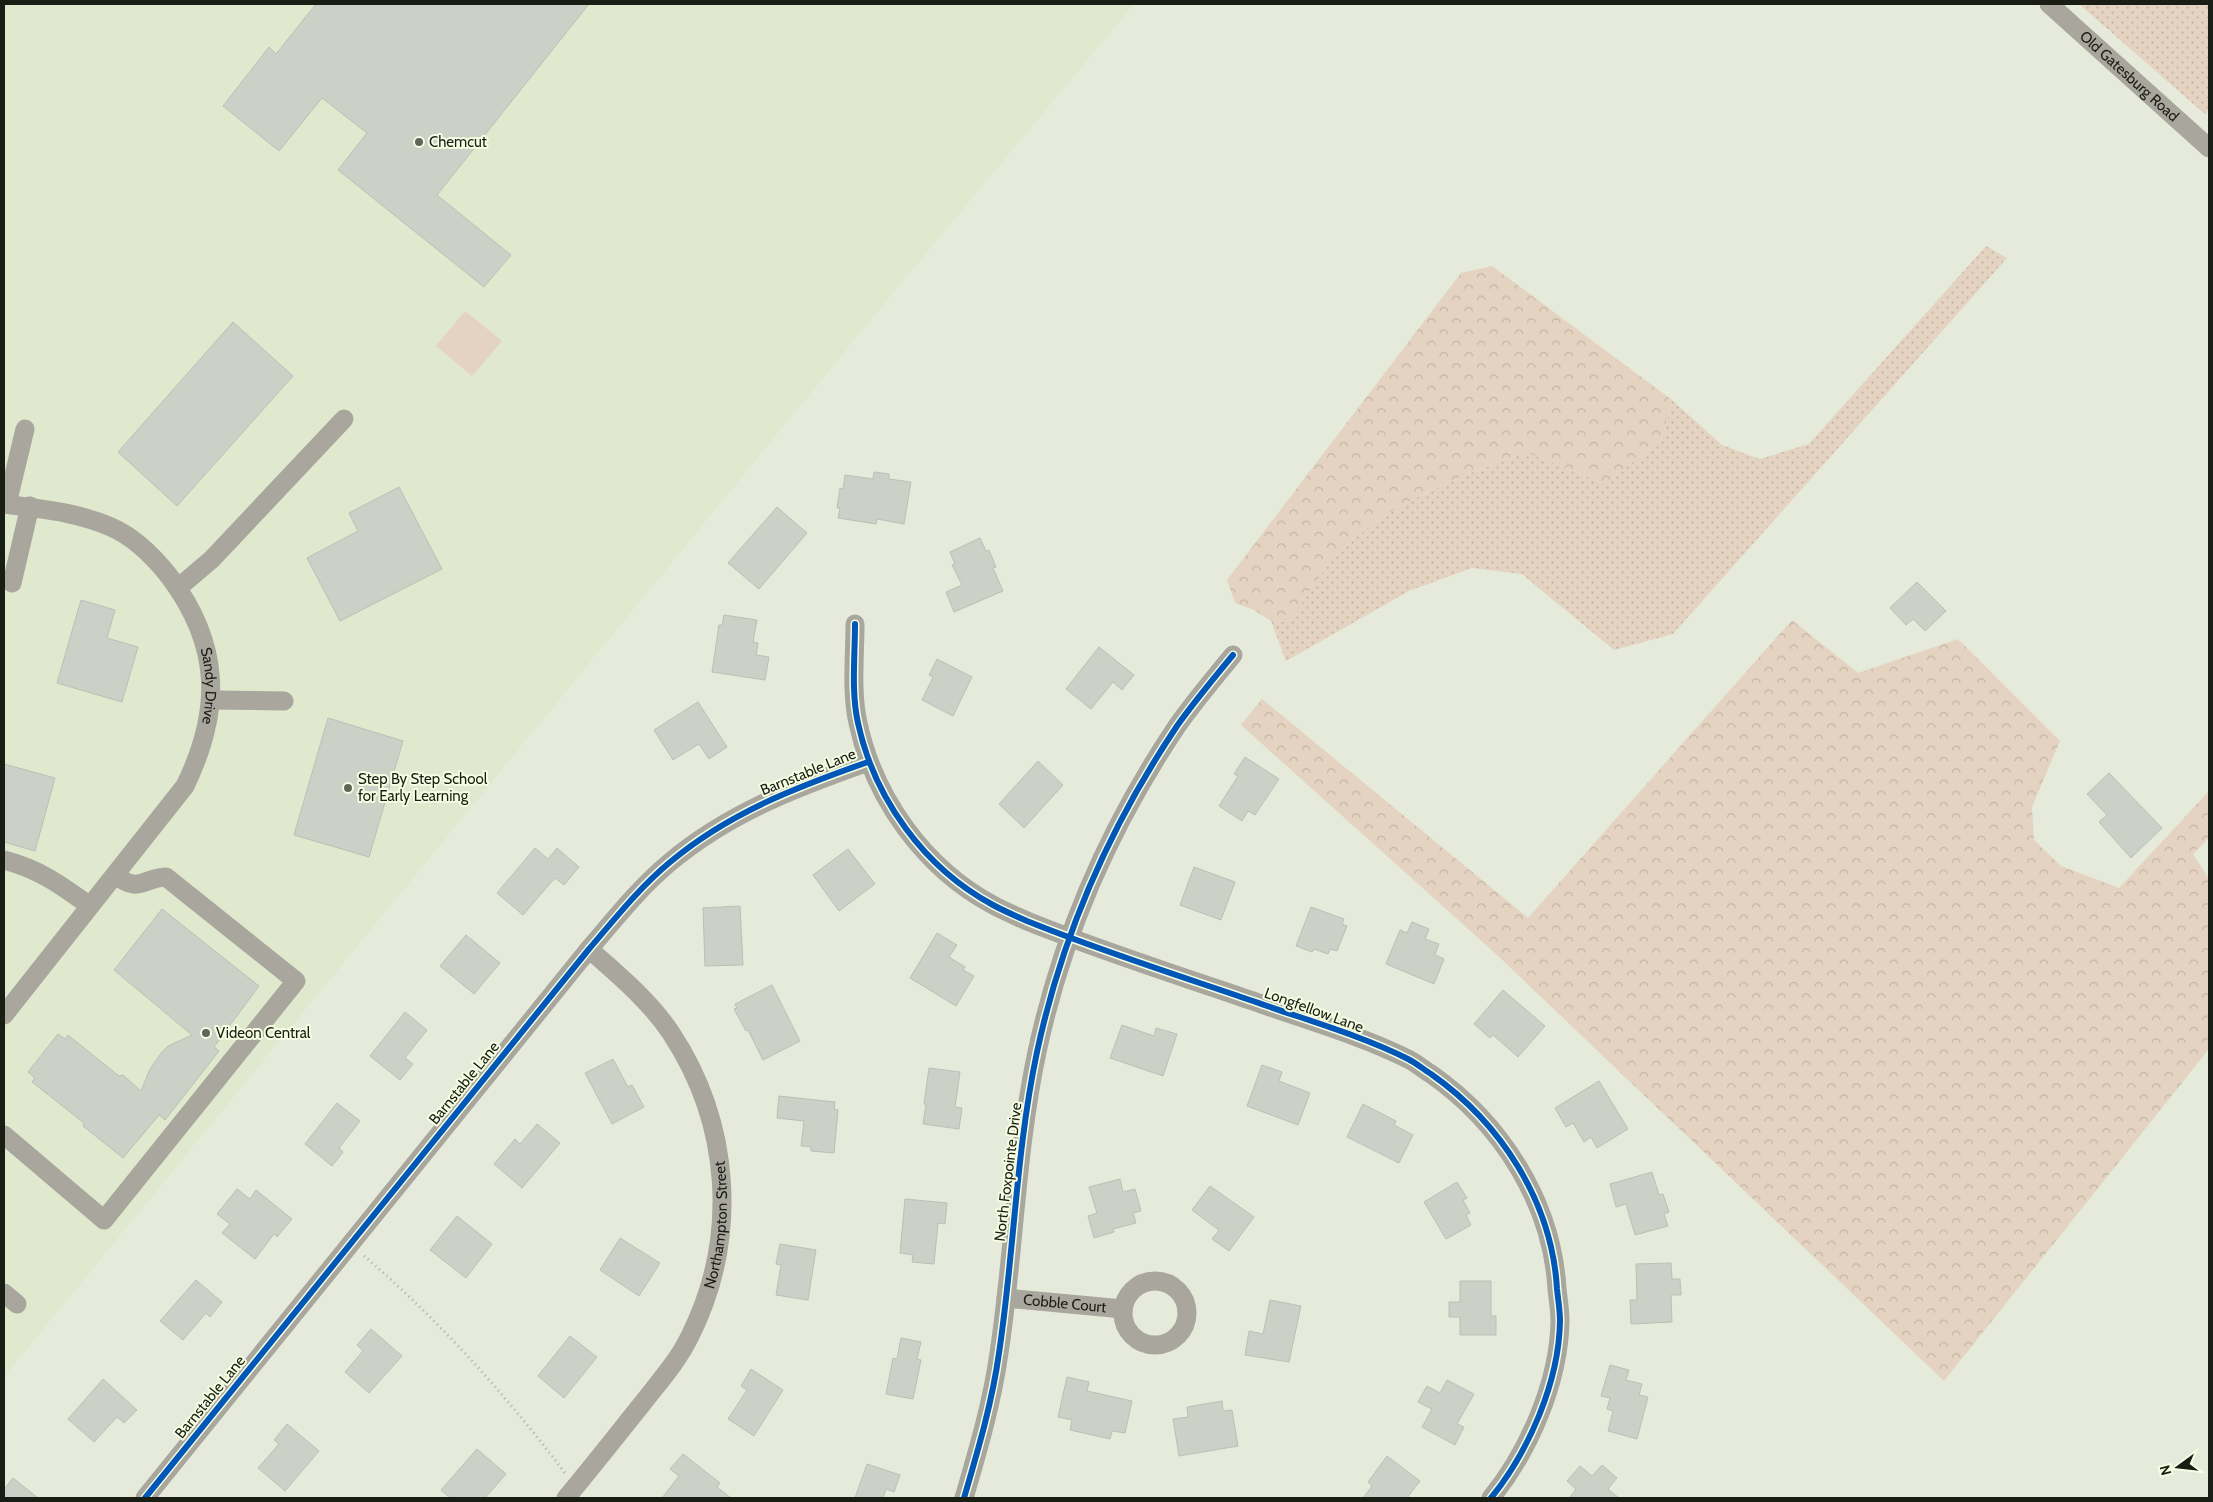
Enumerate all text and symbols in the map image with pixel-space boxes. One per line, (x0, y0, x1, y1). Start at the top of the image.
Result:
street label: Old Gatesburg Road (2076, 27, 2182, 125)
place label: Chemcut (429, 133, 487, 151)
marker: Chemcut (413, 136, 425, 148)
street label: Sandy Drive (197, 646, 220, 726)
street label: Barnstable Lane (758, 745, 859, 799)
place label: Step By Step School for Early Learning (358, 770, 488, 805)
marker: Step By Step School for Early Learning (342, 782, 354, 794)
street label: Longfellow Lane (1262, 984, 1366, 1036)
place label: Videon Central (216, 1024, 311, 1042)
marker: Videon Central (200, 1027, 212, 1039)
street label: Barnstable Lane (425, 1038, 503, 1128)
street label: North Foxpointe Drive (991, 1101, 1025, 1243)
street label: Northampton Street (700, 1160, 731, 1291)
street label: Cobble Court (1022, 1291, 1107, 1316)
street label: Barnstable Lane (171, 1352, 249, 1442)
north arrow (2153, 1442, 2203, 1492)
text: N (2155, 1463, 2175, 1477)

